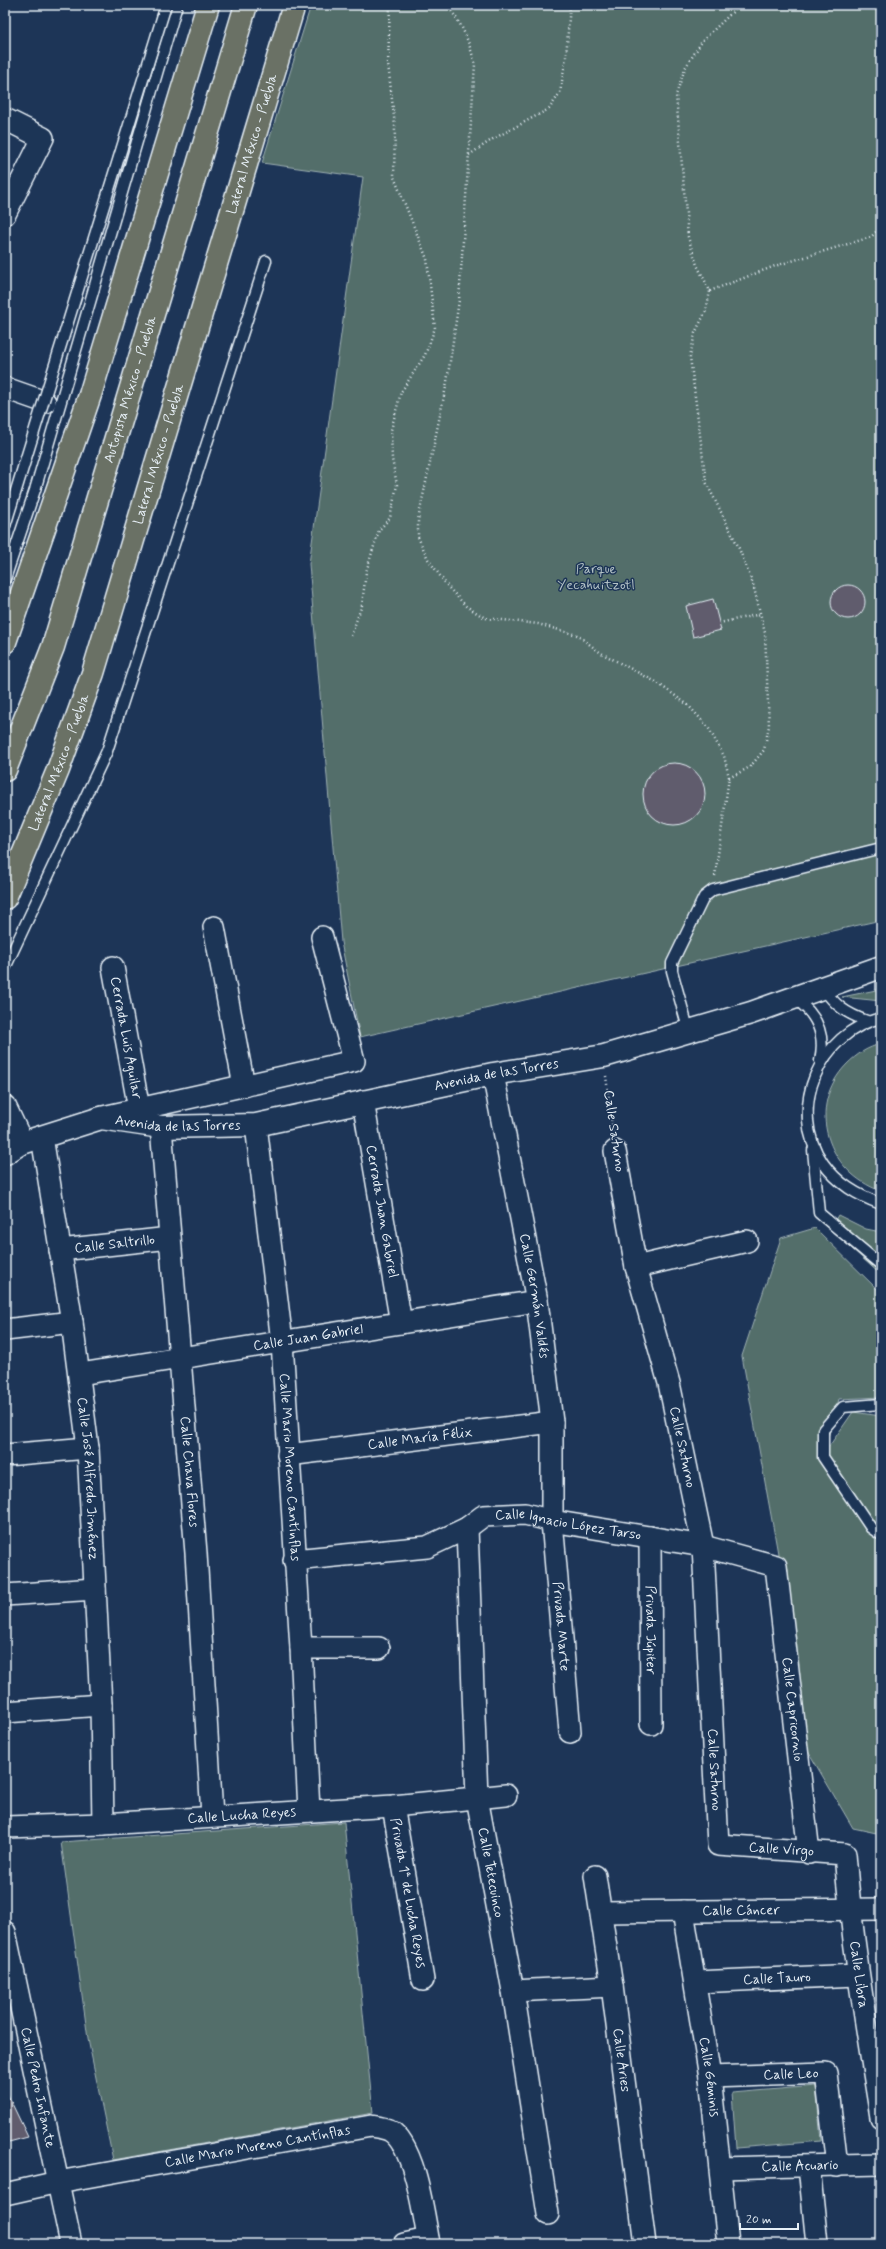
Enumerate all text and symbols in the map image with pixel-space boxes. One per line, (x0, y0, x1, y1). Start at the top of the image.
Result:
street label: Lateral México - Puebla (223, 71, 282, 216)
street label: Autopista México - Puebla (100, 313, 161, 465)
street label: Lateral México - Puebla (129, 381, 189, 527)
park label: Parque Yecahuitzotl (557, 560, 635, 594)
street label: Lateral México - Puebla (25, 691, 94, 834)
street label: Cerrada Luis Aguilar (106, 975, 146, 1101)
street label: Avenida de las Torres (433, 1055, 560, 1095)
street label: Calle Saturno (599, 1089, 629, 1173)
street label: Avenida de las Torres (114, 1111, 241, 1136)
street label: Cerrada Juan Gabriel (362, 1144, 402, 1279)
street label: Calle Saltrillo (74, 1231, 156, 1257)
street label: Calle Germán Valdés (515, 1232, 553, 1360)
street label: Calle Juan Gabriel (252, 1320, 365, 1355)
street label: Calle Mario Moreno Cantínflas (275, 1373, 305, 1562)
street label: Calle José Alfredo Jiménez (73, 1396, 103, 1561)
street label: Calle Saturno (665, 1405, 700, 1489)
street label: Calle Chava Flores (176, 1416, 203, 1528)
street label: Calle María Félix (367, 1423, 473, 1454)
street label: Calle Ignacio López Tarso (495, 1505, 642, 1545)
street label: Privada Marte (548, 1581, 574, 1672)
street label: Privada Júpiter (641, 1585, 660, 1675)
street label: Calle Capricornio (778, 1656, 807, 1763)
street label: Calle Saturno (703, 1728, 725, 1811)
street label: Calle Lucha Reyes (187, 1803, 297, 1828)
street label: Privada 1ª de Lucha Reyes (386, 1817, 430, 1970)
street label: Calle Tetecuinco (474, 1826, 508, 1919)
street label: Calle Virgo (748, 1838, 815, 1861)
street label: Calle Cáncer (702, 1901, 780, 1920)
street label: Calle Libra (845, 1940, 873, 2009)
street label: Calle Tauro (743, 1968, 811, 1989)
street label: Calle Pedro Infante (16, 2026, 60, 2150)
street label: Calle Aries (608, 2027, 634, 2093)
street label: Calle Géminis (695, 2036, 723, 2118)
street label: Calle Leo (763, 2064, 819, 2084)
street label: Calle Mario Moreno Cantínflas (163, 2121, 352, 2172)
street label: Calle Acuario (761, 2156, 839, 2176)
scale bar (740, 2205, 798, 2231)
text: 20 m (746, 2212, 772, 2228)

